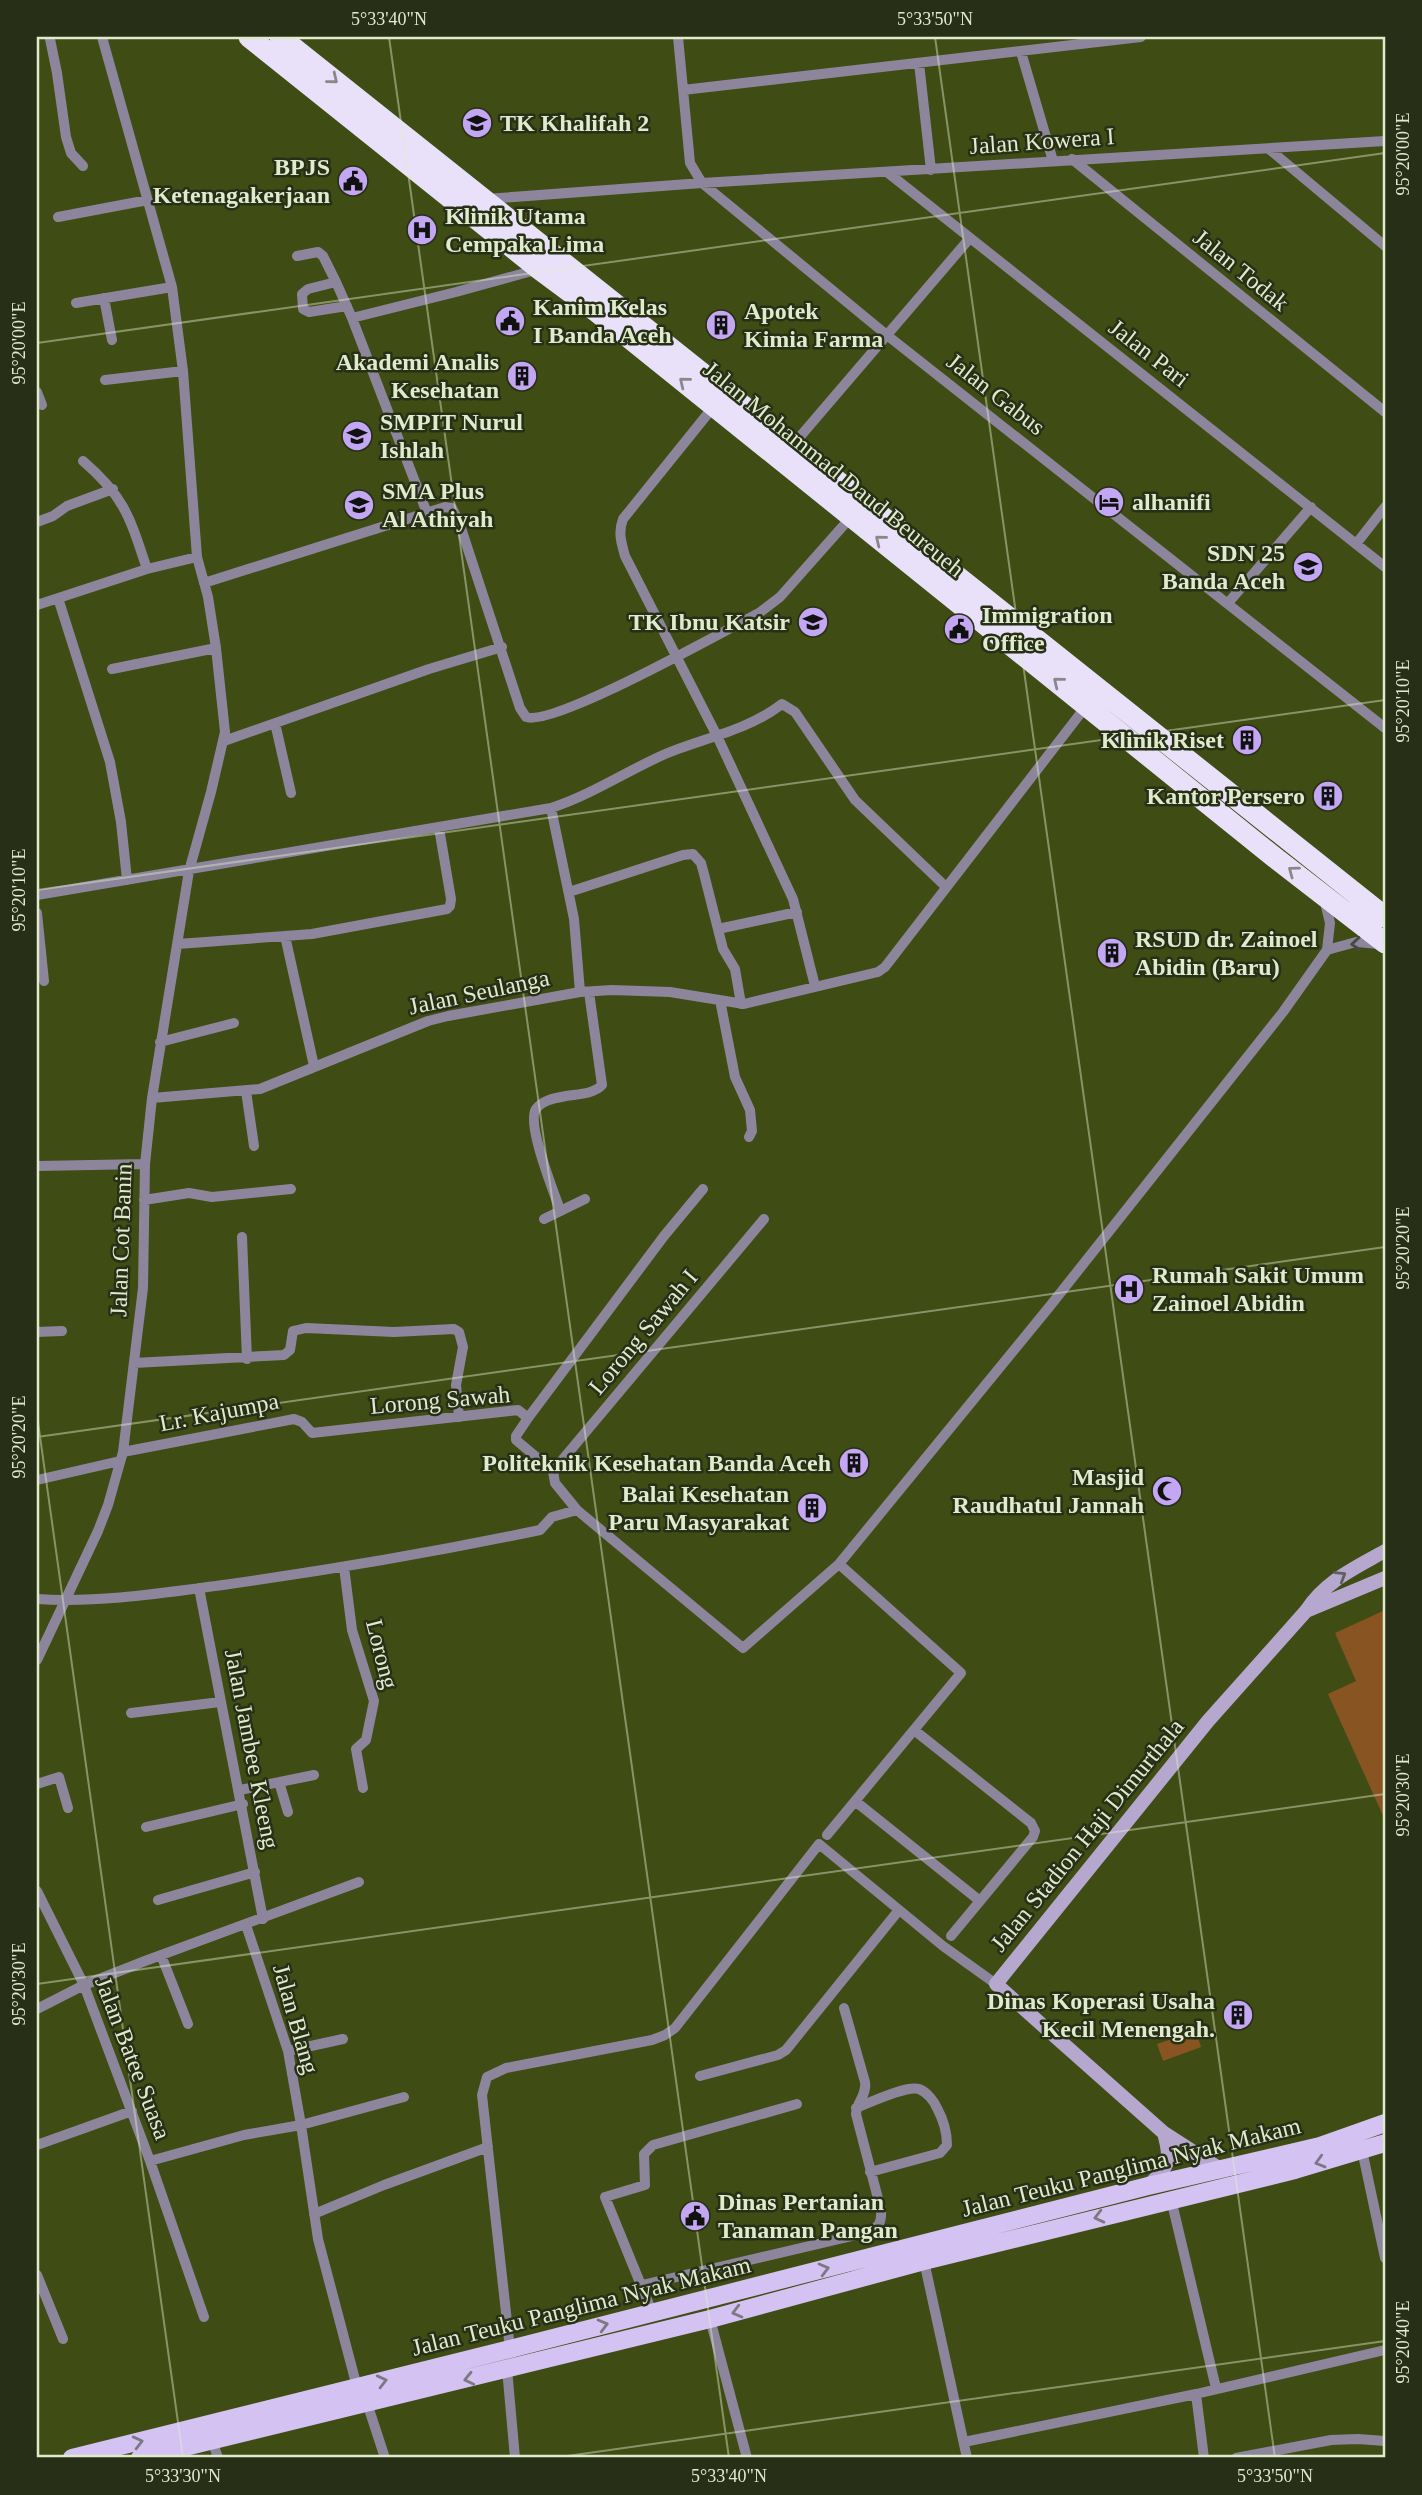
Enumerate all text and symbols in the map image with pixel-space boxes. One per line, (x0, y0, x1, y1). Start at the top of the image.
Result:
text: 5°33'40"N (351, 9, 427, 29)
text: 5°33'50"N (897, 9, 973, 29)
one-way arrow (326, 71, 338, 84)
school or university icon: TK Khalifah 2 (460, 106, 494, 140)
place label: TK Khalifah 2 (500, 110, 649, 136)
text: 95°20'00"E (1393, 113, 1413, 195)
street label: Jalan Kowera I (969, 123, 1115, 159)
place label: BPJS Ketenagakerjaan (153, 154, 330, 208)
public building icon: BPJS Ketenagakerjaan (336, 164, 370, 198)
place label: Klinik Utama Cempaka Lima (445, 203, 604, 257)
hospital icon: Klinik Utama Cempaka Lima (405, 213, 439, 247)
street label: Jalan Todak (1188, 224, 1294, 316)
place label: Kanim Kelas I Banda Aceh (533, 294, 672, 348)
place label: Apotek Kimia Farma (744, 298, 883, 352)
text: 95°20'00"E (9, 302, 29, 384)
public building icon: Kanim Kelas I Banda Aceh (493, 304, 527, 338)
building icon: Apotek Kimia Farma (704, 308, 738, 342)
street label: Jalan Pari (1104, 314, 1194, 392)
street label: Jalan Gabus (942, 348, 1050, 440)
place label: Akademi Analis Kesehatan (336, 349, 499, 403)
street label: Jalan Mohammad Daud Beureueh (699, 356, 969, 582)
building icon: Akademi Analis Kesehatan (505, 359, 539, 393)
one-way arrow (680, 378, 692, 391)
place label: SMPIT Nurul Ishlah (380, 409, 523, 463)
school or university icon: SMPIT Nurul Ishlah (340, 419, 374, 453)
place label: SMA Plus Al Athiyah (382, 478, 493, 532)
hotel icon: alhanifi (1092, 485, 1126, 519)
school or university icon: SMA Plus Al Athiyah (342, 488, 376, 522)
place label: alhanifi (1132, 489, 1211, 515)
one-way arrow (876, 536, 888, 549)
place label: SDN 25 Banda Aceh (1162, 540, 1285, 594)
school or university icon: SDN 25 Banda Aceh (1291, 550, 1325, 584)
place label: Immigration Office (982, 602, 1113, 656)
school or university icon: TK Ibnu Katsir (796, 605, 830, 639)
place label: TK Ibnu Katsir (629, 609, 790, 635)
public building icon: Immigration Office (942, 612, 976, 646)
text: 95°20'10"E (1393, 660, 1413, 742)
one-way arrow (1054, 678, 1067, 690)
building icon: Klinik Riset (1230, 723, 1264, 757)
place label: Klinik Riset (1101, 727, 1224, 753)
building icon: Kantor Persero (1311, 779, 1345, 813)
place label: Kantor Persero (1147, 783, 1305, 809)
text: 95°20'10"E (9, 849, 29, 931)
one-way arrow (1288, 866, 1301, 879)
place label: RSUD dr. Zainoel Abidin (Baru) (1135, 926, 1318, 980)
building icon: RSUD dr. Zainoel Abidin (Baru) (1095, 936, 1129, 970)
one-way arrow (1350, 936, 1361, 951)
street label: Jalan Seulanga (406, 964, 552, 1020)
street label: Jalan Cot Banin (105, 1163, 137, 1317)
text: 95°20'20"E (1393, 1207, 1413, 1289)
place label: Rumah Sakit Umum Zainoel Abidin (1152, 1262, 1364, 1316)
street label: Lorong Sawah I (583, 1264, 703, 1400)
hospital icon: Rumah Sakit Umum Zainoel Abidin (1112, 1272, 1146, 1306)
street label: Lorong Sawah (369, 1381, 511, 1419)
street label: Lr. Kajumpa (157, 1388, 281, 1436)
text: 95°20'20"E (9, 1396, 29, 1478)
building icon: Politeknik Kesehatan Banda Aceh (837, 1446, 871, 1480)
place label: Politeknik Kesehatan Banda Aceh (482, 1450, 831, 1476)
place label: Masjid Raudhatul Jannah (953, 1464, 1145, 1518)
mosque icon: Masjid Raudhatul Jannah (1150, 1474, 1184, 1508)
place label: Balai Kesehatan Paru Masyarakat (608, 1481, 789, 1535)
building icon: Balai Kesehatan Paru Masyarakat (795, 1491, 829, 1525)
one-way arrow (1334, 1571, 1347, 1584)
street label: Lorong (361, 1617, 403, 1691)
street label: Jalan Jambee Kleeng (220, 1647, 284, 1851)
street label: Jalan Stadion Haji Dimurthala (985, 1713, 1189, 1956)
text: 95°20'30"E (1393, 1754, 1413, 1836)
text: 95°20'30"E (9, 1943, 29, 2025)
street label: Jalan Blang (268, 1961, 324, 2077)
street label: Jalan Batee Suasa (90, 1973, 176, 2143)
place label: Dinas Koperasi Usaha Kecil Menengah. (987, 1988, 1215, 2042)
building icon: Dinas Koperasi Usaha Kecil Menengah. (1221, 1998, 1255, 2032)
street label: Jalan Teuku Panglima Nyak Makam (959, 2112, 1304, 2222)
one-way arrow (1314, 2154, 1326, 2169)
place label: Dinas Pertanian Tanaman Pangan (718, 2189, 898, 2243)
public building icon: Dinas Pertanian Tanaman Pangan (678, 2199, 712, 2233)
one-way arrow (1093, 2209, 1105, 2223)
street label: Jalan Teuku Panglima Nyak Makam (409, 2251, 754, 2361)
one-way arrow (817, 2263, 829, 2277)
text: 95°20'40"E (1393, 2301, 1413, 2383)
one-way arrow (731, 2304, 743, 2318)
one-way arrow (597, 2319, 609, 2333)
one-way arrow (463, 2370, 475, 2385)
one-way arrow (376, 2375, 388, 2389)
one-way arrow (132, 2436, 144, 2450)
text: 5°33'30"N (145, 2466, 221, 2486)
text: 5°33'40"N (691, 2466, 767, 2486)
text: 5°33'50"N (1237, 2466, 1313, 2486)

